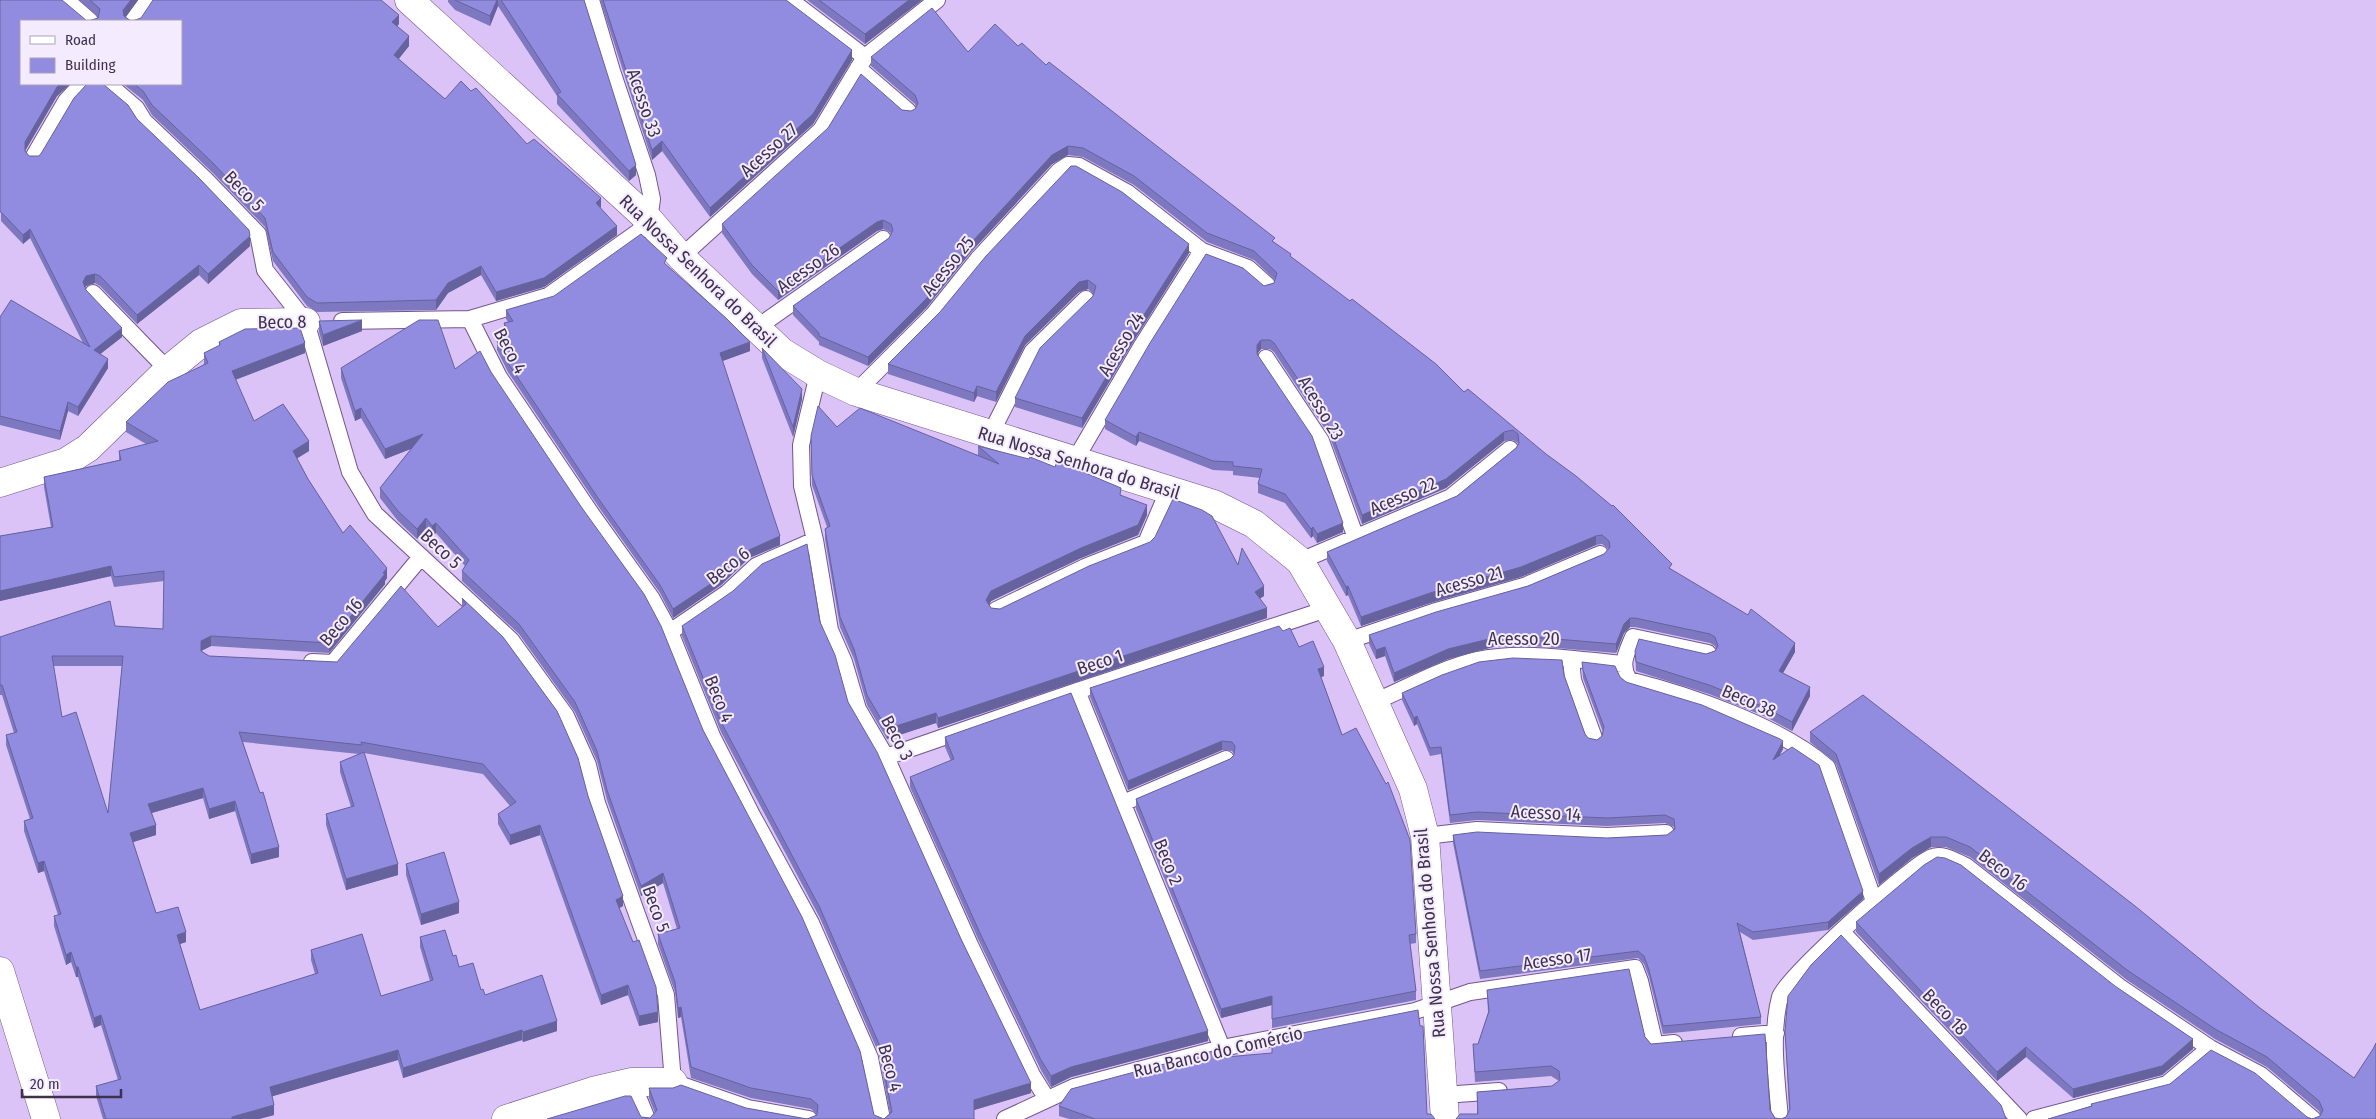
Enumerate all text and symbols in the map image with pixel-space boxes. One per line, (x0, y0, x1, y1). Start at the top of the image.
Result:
legend (20, 20, 182, 85)
text: Road (65, 31, 96, 49)
text: Building (65, 56, 116, 74)
street label: Acesso 33 (622, 66, 666, 140)
street label: Acesso 27 (736, 118, 802, 182)
street label: Beco 5 (219, 166, 269, 216)
street label: Rua Nossa Senhora do Brasil (615, 190, 781, 352)
street label: Acesso 25 (917, 232, 979, 300)
street label: Acesso 26 (772, 238, 844, 298)
street label: Acesso 24 (1093, 308, 1149, 380)
street label: Beco 8 (257, 311, 307, 333)
street label: Beco 4 (489, 324, 531, 378)
street label: Acesso 23 (1293, 372, 1349, 444)
street label: Rua Nossa Senhora do Brasil (975, 422, 1183, 504)
street label: Acesso 22 (1366, 472, 1440, 520)
street label: Beco 5 (416, 525, 466, 573)
street label: Beco 6 (702, 542, 754, 590)
street label: Acesso 21 (1433, 561, 1505, 601)
street label: Beco 16 (315, 594, 367, 650)
street label: Acesso 20 (1488, 628, 1560, 650)
street label: Beco 1 (1074, 644, 1126, 680)
street label: Beco 4 (700, 672, 738, 726)
street label: Beco 38 (1719, 680, 1779, 722)
street label: Beco 3 (876, 712, 918, 764)
street label: Acesso 14 (1510, 800, 1582, 826)
street label: Rua Nossa Senhora do Brasil (1410, 827, 1450, 1039)
street label: Beco 2 (1149, 836, 1187, 888)
street label: Beco 16 (1974, 844, 2032, 896)
street label: Beco 5 (637, 883, 675, 935)
street label: Acesso 17 (1521, 943, 1593, 975)
street label: Beco 18 (1918, 984, 1972, 1040)
street label: Rua Banco do Comércio (1131, 1022, 1305, 1082)
street label: Beco 4 (873, 1042, 907, 1095)
scale bar (22, 1066, 121, 1098)
text: 20 m (30, 1075, 60, 1093)

